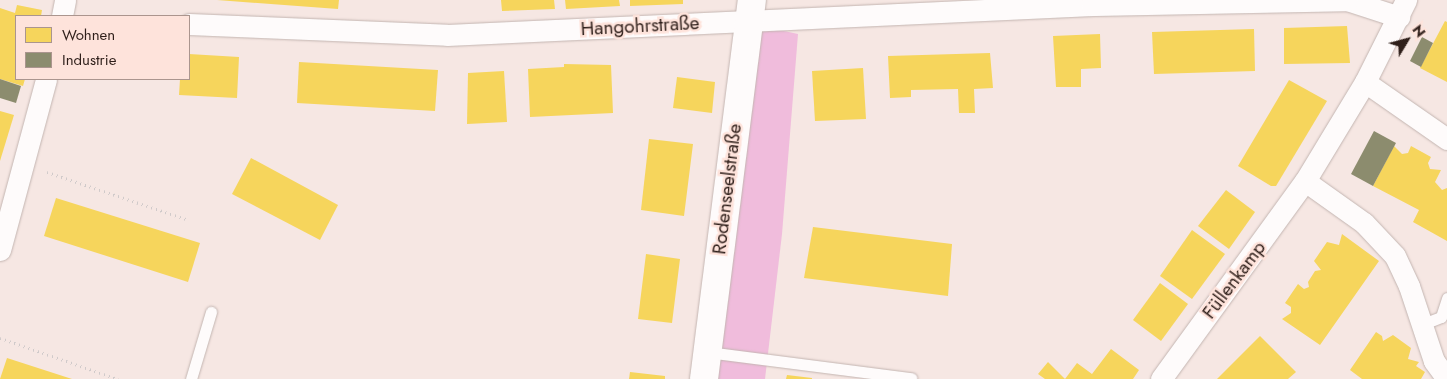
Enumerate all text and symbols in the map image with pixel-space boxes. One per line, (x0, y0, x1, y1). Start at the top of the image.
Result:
street label: Hangohrstraße (580, 12, 700, 40)
legend (15, 15, 190, 80)
north arrow (1382, 15, 1432, 65)
text: N (1408, 21, 1430, 41)
text: Wohnen (62, 24, 115, 46)
text: Industrie (62, 49, 116, 71)
street label: Rodenseelstraße (708, 122, 746, 256)
street label: Füllenkamp (1197, 237, 1271, 323)

